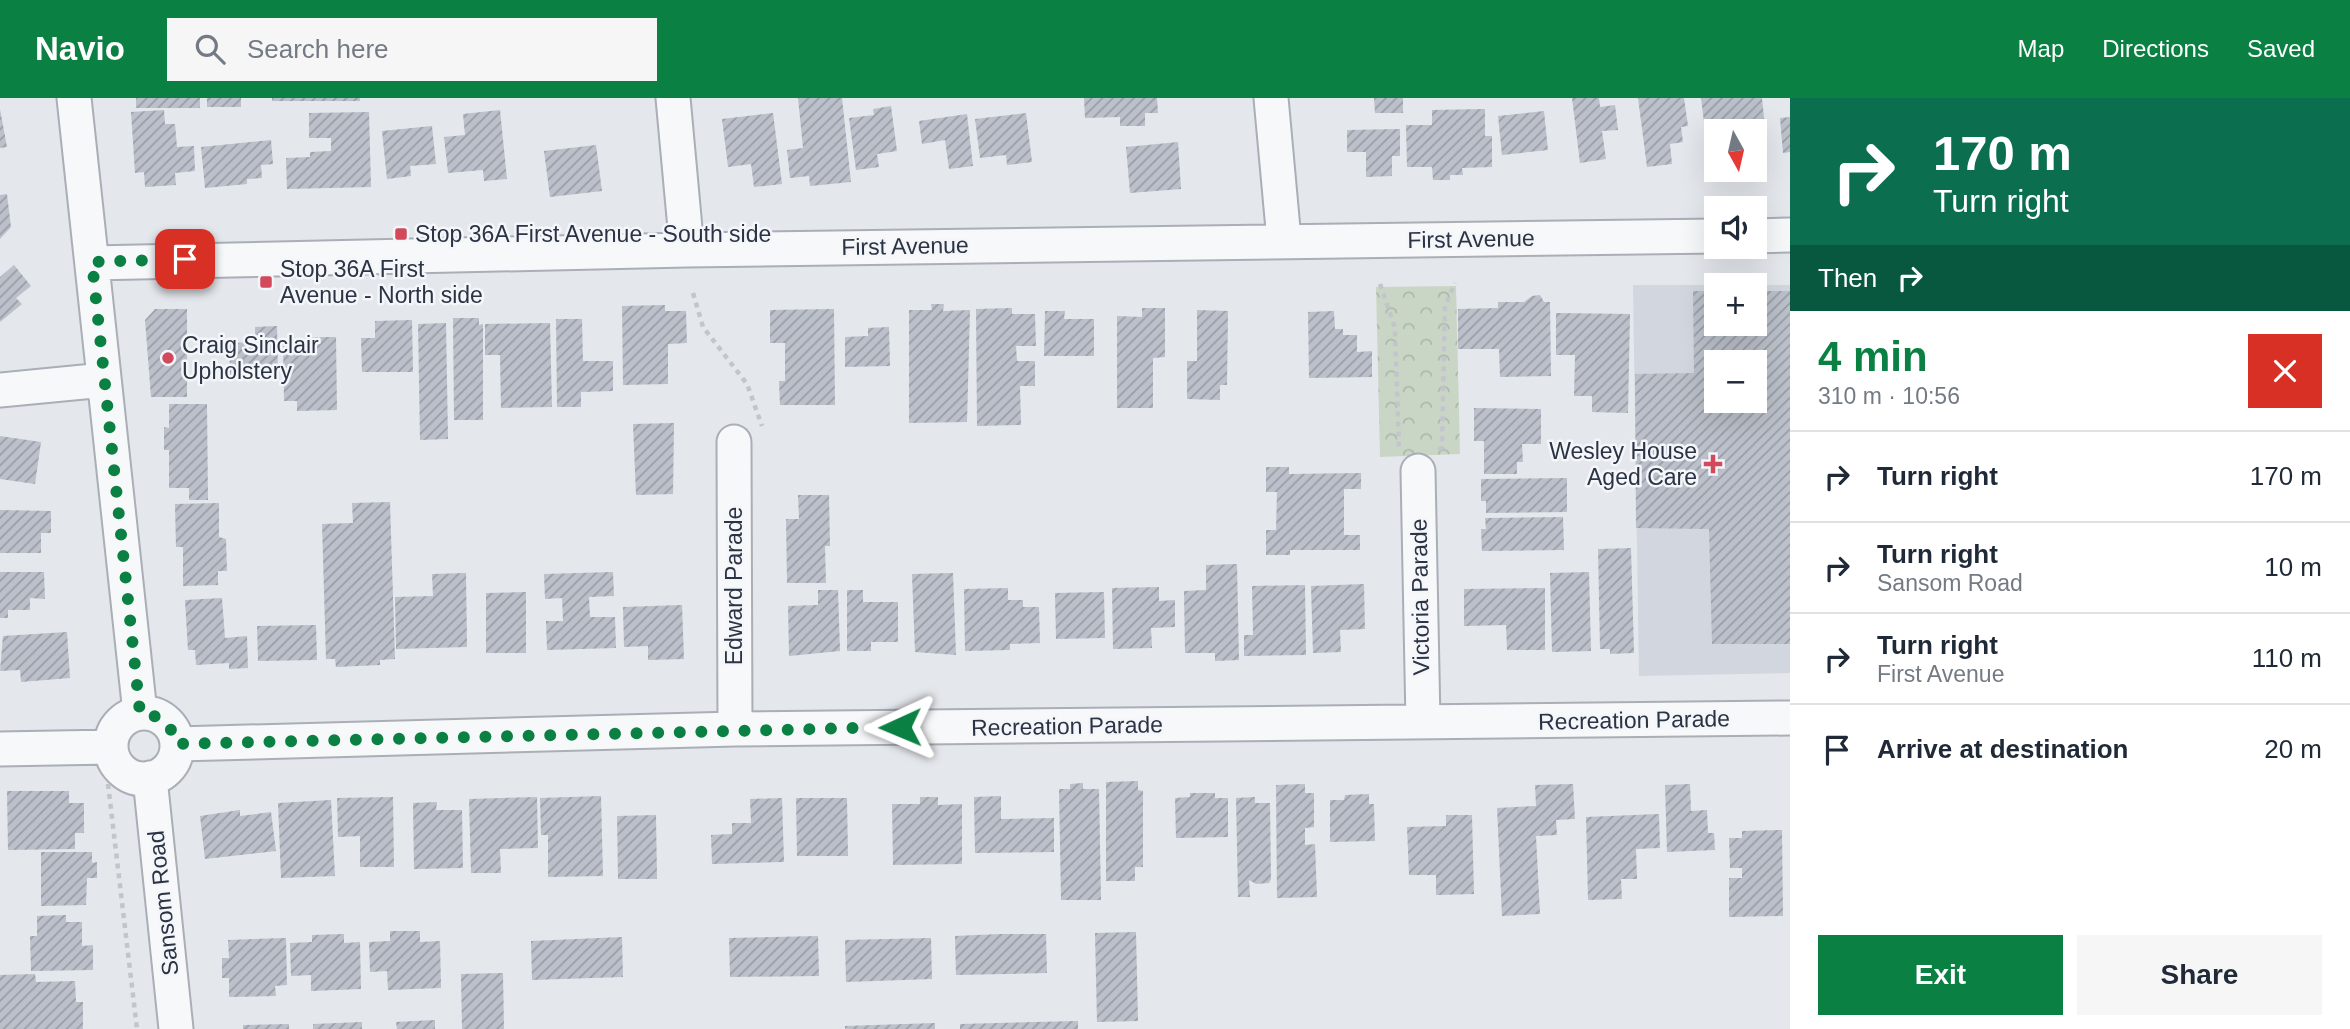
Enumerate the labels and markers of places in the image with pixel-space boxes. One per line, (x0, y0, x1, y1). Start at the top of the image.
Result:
place label: Stop 36A First Avenue - South side (415, 221, 771, 247)
marker: Stop 36A First Avenue - South side (393, 226, 409, 242)
pin (155, 229, 215, 289)
place label: Stop 36A First Avenue - North side (280, 256, 483, 308)
marker: Stop 36A First Avenue - North side (258, 274, 274, 290)
place label: Craig Sinclair Upholstery (182, 332, 319, 384)
marker: Craig Sinclair Upholstery (160, 350, 176, 366)
place label: Wesley House Aged Care (1549, 438, 1697, 490)
marker: Wesley House Aged Care (1703, 454, 1723, 474)

